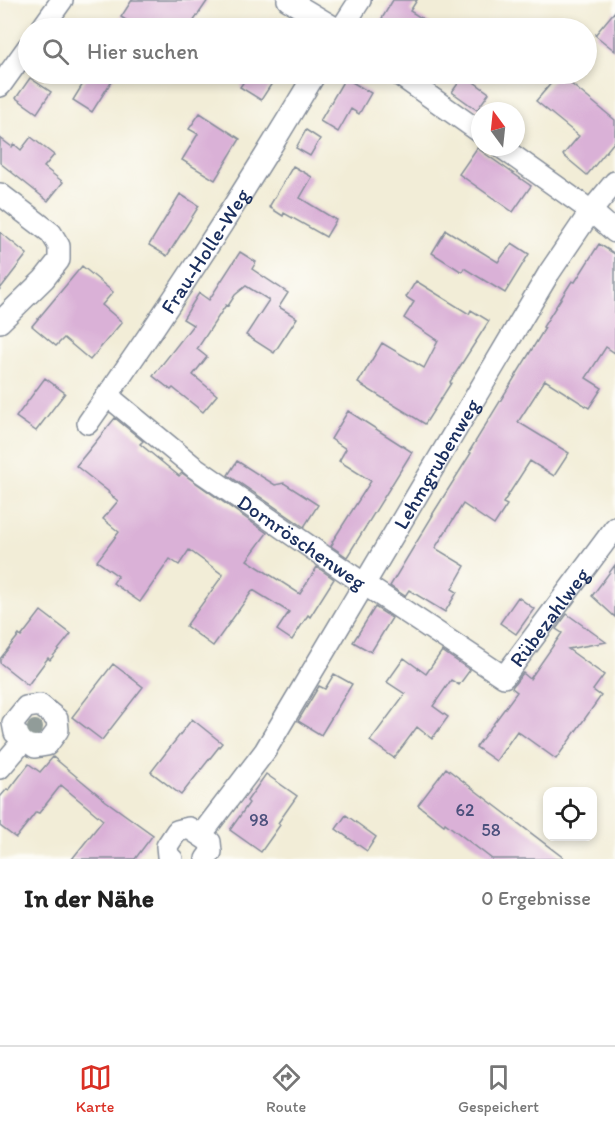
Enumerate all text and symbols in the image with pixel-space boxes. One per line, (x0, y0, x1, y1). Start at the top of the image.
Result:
search box (18, 18, 597, 84)
icon: search (39, 35, 72, 68)
text: Hier suchen (87, 38, 198, 65)
north arrow (471, 102, 525, 156)
street label: Frau-Holle-Weg (155, 183, 254, 318)
street label: Lehmgrubenweg (387, 393, 484, 533)
street label: Dornröschenweg (233, 489, 372, 595)
street label: Rübezahlweg (504, 562, 594, 671)
map controls (543, 787, 597, 841)
button: locate (543, 787, 597, 841)
house number: 62 (456, 799, 475, 821)
house number: 98 (249, 809, 269, 831)
house number: 58 (481, 819, 501, 841)
text: In der Nähe (24, 882, 154, 914)
text: 0 Ergebnisse (481, 886, 591, 910)
tab: Karte (76, 1061, 114, 1116)
tab: Route (266, 1061, 306, 1116)
tab: Gespeichert (458, 1061, 539, 1116)

